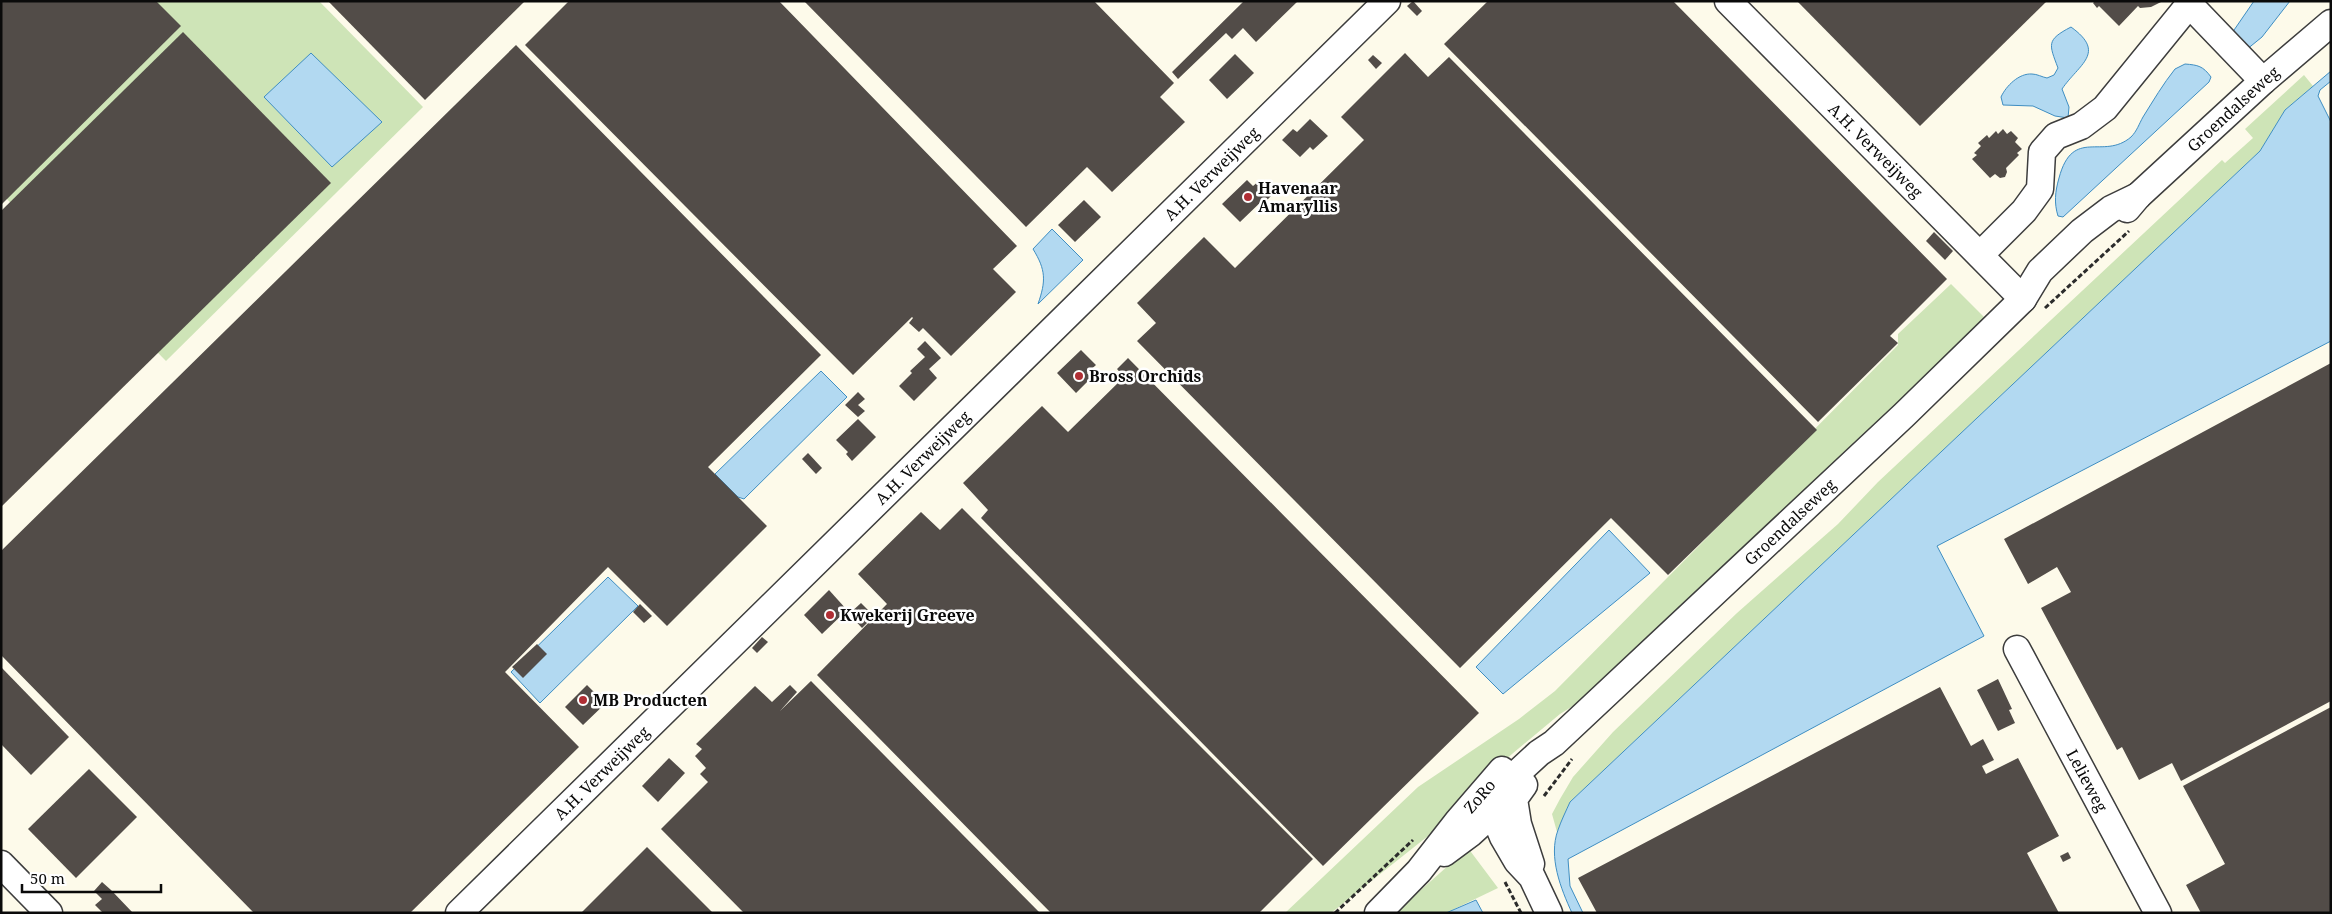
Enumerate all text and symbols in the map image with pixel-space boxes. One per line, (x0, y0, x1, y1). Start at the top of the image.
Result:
street label: Groendalseweg (2182, 61, 2284, 157)
street label: A.H. Verweijweg (1824, 98, 1928, 203)
street label: A.H. Verweijweg (1159, 121, 1264, 225)
place label: Havenaar Amaryllis (1258, 177, 1338, 217)
marker: Havenaar Amaryllis (1242, 191, 1254, 203)
place label: Bross Orchids (1089, 365, 1202, 387)
marker: Bross Orchids (1073, 370, 1085, 382)
street label: A.H. Verweijweg (870, 405, 975, 509)
street label: Groendalseweg (1739, 473, 1841, 570)
place label: Kwekerij Greeve (840, 604, 975, 626)
marker: Kwekerij Greeve (824, 609, 836, 621)
place label: MB Producten (593, 689, 708, 711)
marker: MB Producten (577, 694, 589, 706)
street label: A.H. Verweijweg (549, 721, 654, 825)
street label: Lelieweg (2061, 745, 2113, 816)
street label: ZoRo (1459, 774, 1500, 818)
scale bar (22, 862, 161, 894)
text: 50 m (30, 868, 65, 888)

